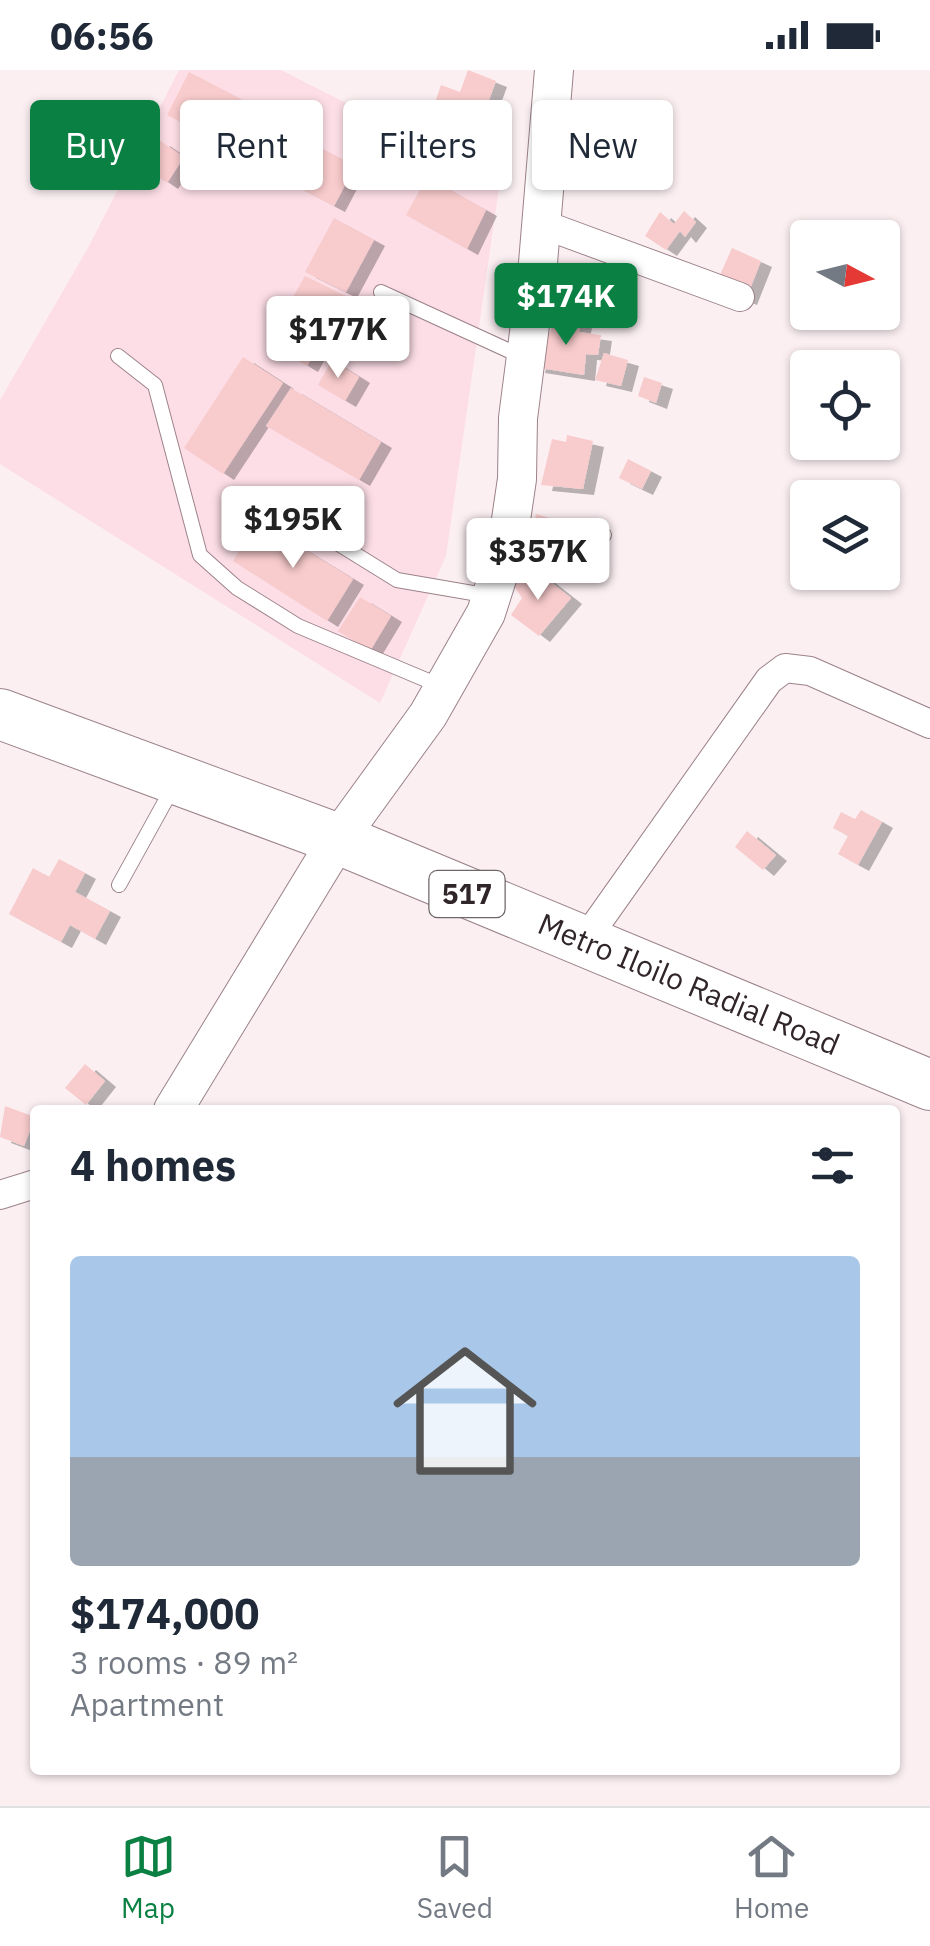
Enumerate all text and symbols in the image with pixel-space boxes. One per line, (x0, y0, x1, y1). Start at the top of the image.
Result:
text: 06:56 (50, 11, 154, 60)
chip: Buy (30, 100, 160, 190)
chip: Rent (180, 100, 323, 190)
chip: Filters (343, 100, 512, 190)
chip: New (532, 100, 673, 190)
north arrow (790, 220, 900, 330)
map controls (790, 220, 900, 590)
pin: $174K (496, 263, 636, 348)
text: $174K (516, 274, 616, 316)
pin: $177K (268, 296, 408, 381)
text: $177K (288, 307, 388, 349)
button: locate (790, 350, 900, 460)
button: layers (790, 480, 900, 590)
pin: $195K (223, 486, 363, 571)
text: $195K (243, 497, 343, 539)
pin: $357K (468, 518, 608, 603)
text: $357K (488, 529, 588, 571)
road number: 517 (430, 871, 504, 917)
street label: Metro Iloilo Radial Road (533, 903, 846, 1063)
text: 4 homes (70, 1138, 236, 1193)
icon: filters (805, 1138, 860, 1193)
icon: home (375, 1321, 555, 1501)
text: $174,000 (70, 1586, 259, 1641)
text: 3 rooms · 89 m² (70, 1641, 298, 1683)
text: Apartment (70, 1683, 224, 1725)
tab: Map (121, 1829, 176, 1926)
tab: Saved (417, 1829, 493, 1926)
tab: Home (734, 1829, 809, 1926)

